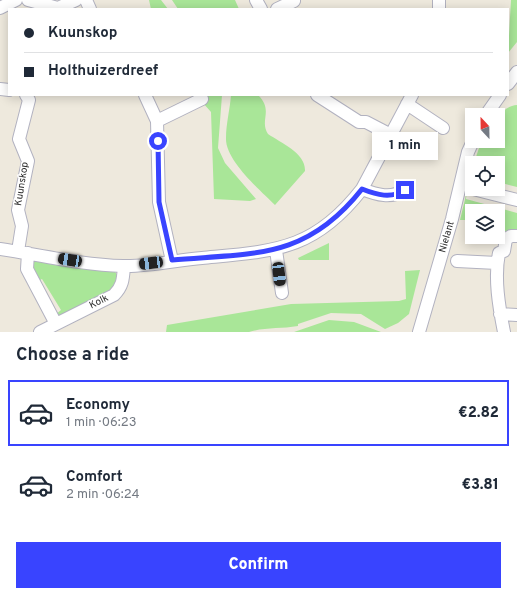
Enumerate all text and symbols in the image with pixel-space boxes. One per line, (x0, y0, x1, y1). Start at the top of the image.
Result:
text: Kuunskop (48, 24, 117, 43)
text: Holthuizerdreef (48, 62, 158, 81)
north arrow (465, 108, 505, 148)
map controls (465, 108, 505, 244)
route start (149, 132, 167, 150)
callout: 1 min (372, 132, 438, 160)
text: 1 min (389, 138, 421, 154)
button: locate (465, 156, 505, 196)
street label: Kuunskop (12, 161, 32, 207)
route end (396, 181, 414, 199)
button: layers (465, 204, 505, 244)
street label: Nielant (436, 219, 458, 254)
car (57, 252, 83, 268)
car (138, 256, 164, 270)
car (272, 261, 286, 287)
street label: Kolk (87, 292, 111, 312)
text: Choose a ride (16, 344, 129, 367)
icon: car (18, 395, 54, 431)
text: Economy (66, 396, 130, 415)
text: €2.82 (458, 404, 499, 423)
text: 1 min · 06:23 (66, 415, 136, 431)
icon: car (18, 467, 54, 503)
text: Comfort (66, 468, 123, 487)
text: €3.81 (461, 476, 499, 495)
text: 2 min · 06:24 (66, 487, 140, 503)
button: Confirm (16, 542, 501, 588)

